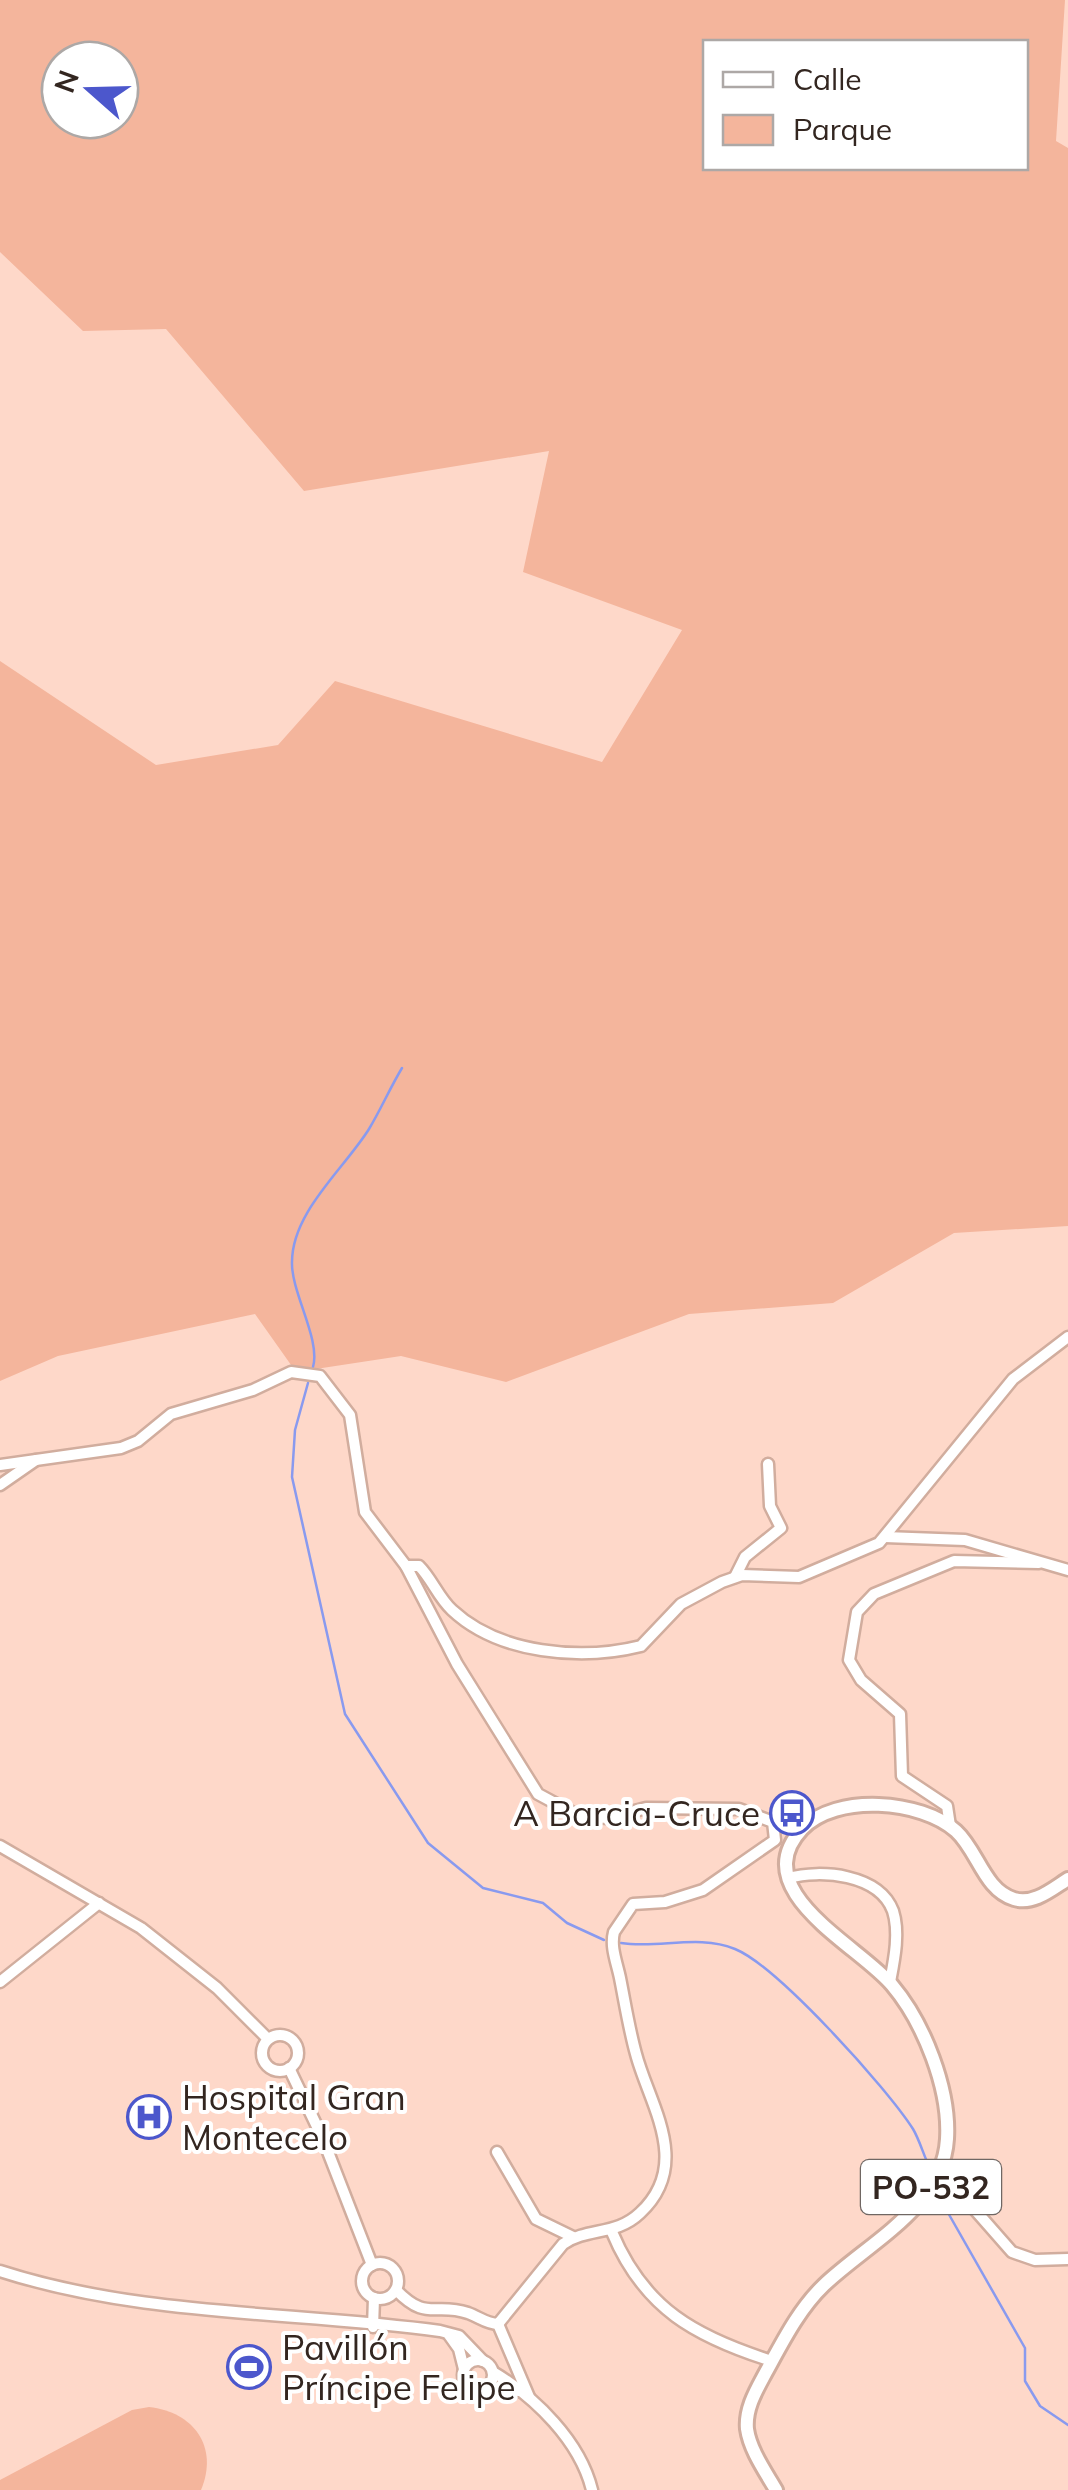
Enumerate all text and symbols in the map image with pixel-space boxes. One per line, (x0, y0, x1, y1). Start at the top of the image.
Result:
north arrow (40, 40, 140, 140)
legend (703, 40, 1028, 170)
text: Calle (793, 60, 862, 98)
text: N (46, 65, 86, 97)
text: Parque (793, 110, 892, 148)
bus stop icon: A Barcia-Cruce (769, 1790, 815, 1836)
place label: A Barcia-Cruce (513, 1791, 760, 1835)
place label: Hospital Gran Montecelo (182, 2075, 406, 2159)
hospital icon: Hospital Gran Montecelo (126, 2094, 172, 2140)
road number: PO-532 (861, 2160, 1001, 2214)
place label: Pavillón Príncipe Felipe (282, 2325, 516, 2409)
sports icon: Pavillón Príncipe Felipe (226, 2344, 272, 2390)

